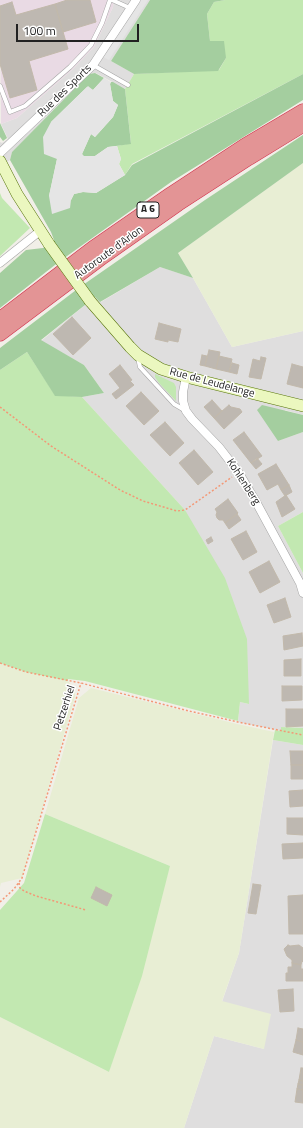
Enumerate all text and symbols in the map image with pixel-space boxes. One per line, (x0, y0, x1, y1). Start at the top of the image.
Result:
scale bar (18, 16, 141, 42)
text: 100 m (23, 21, 56, 40)
street label: Rue des Sports (35, 62, 95, 120)
road number: A 6 (137, 202, 159, 218)
street label: Autoroute d'Arlon (72, 224, 146, 282)
street label: Rue de Leudelange (168, 365, 256, 401)
street label: Kohlenberg (223, 456, 263, 508)
street label: Petzerhiel (52, 684, 78, 732)

